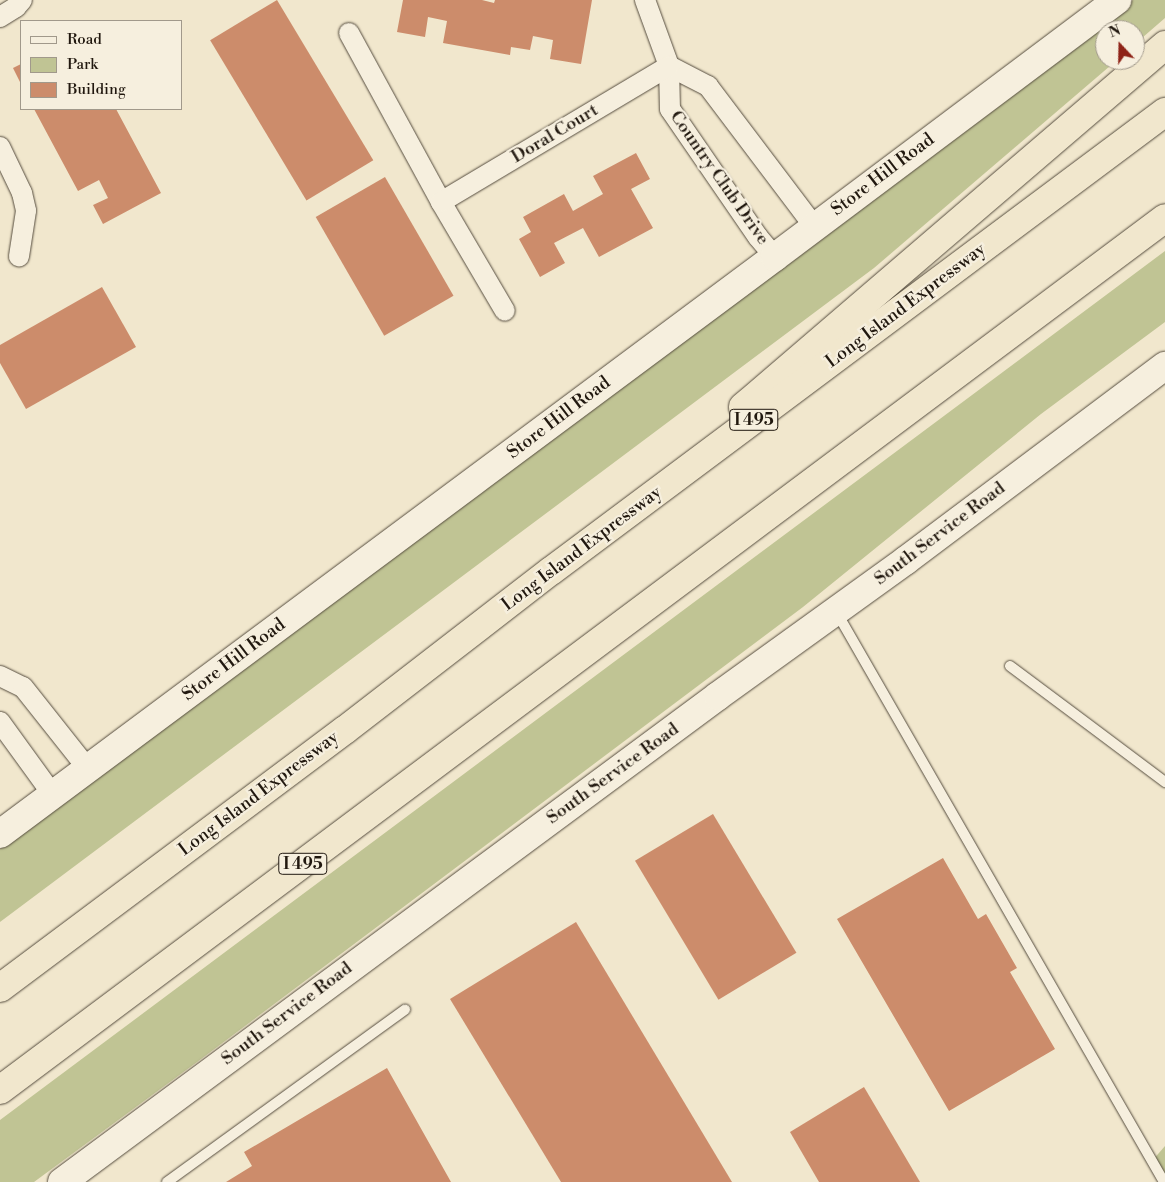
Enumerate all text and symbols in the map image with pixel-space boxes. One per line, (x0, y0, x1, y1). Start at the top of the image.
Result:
legend (20, 20, 182, 110)
north arrow (1095, 20, 1145, 70)
text: N (1107, 22, 1123, 42)
text: Road (67, 30, 102, 49)
text: Park (67, 55, 98, 74)
text: Building (67, 80, 126, 99)
street label: Doral Court (508, 100, 602, 168)
street label: Country Club Drive (665, 107, 773, 249)
street label: Store Hill Road (827, 129, 939, 221)
street label: Long Island Expressway (822, 239, 990, 373)
street label: Store Hill Road (503, 372, 615, 464)
road number: I 495 (729, 406, 779, 434)
street label: South Service Road (870, 478, 1010, 590)
street label: Long Island Expressway (498, 482, 666, 616)
street label: Store Hill Road (178, 614, 290, 706)
street label: South Service Road (543, 719, 683, 829)
street label: Long Island Expressway (175, 727, 343, 861)
road number: I 495 (278, 851, 328, 878)
street label: South Service Road (217, 958, 357, 1070)

